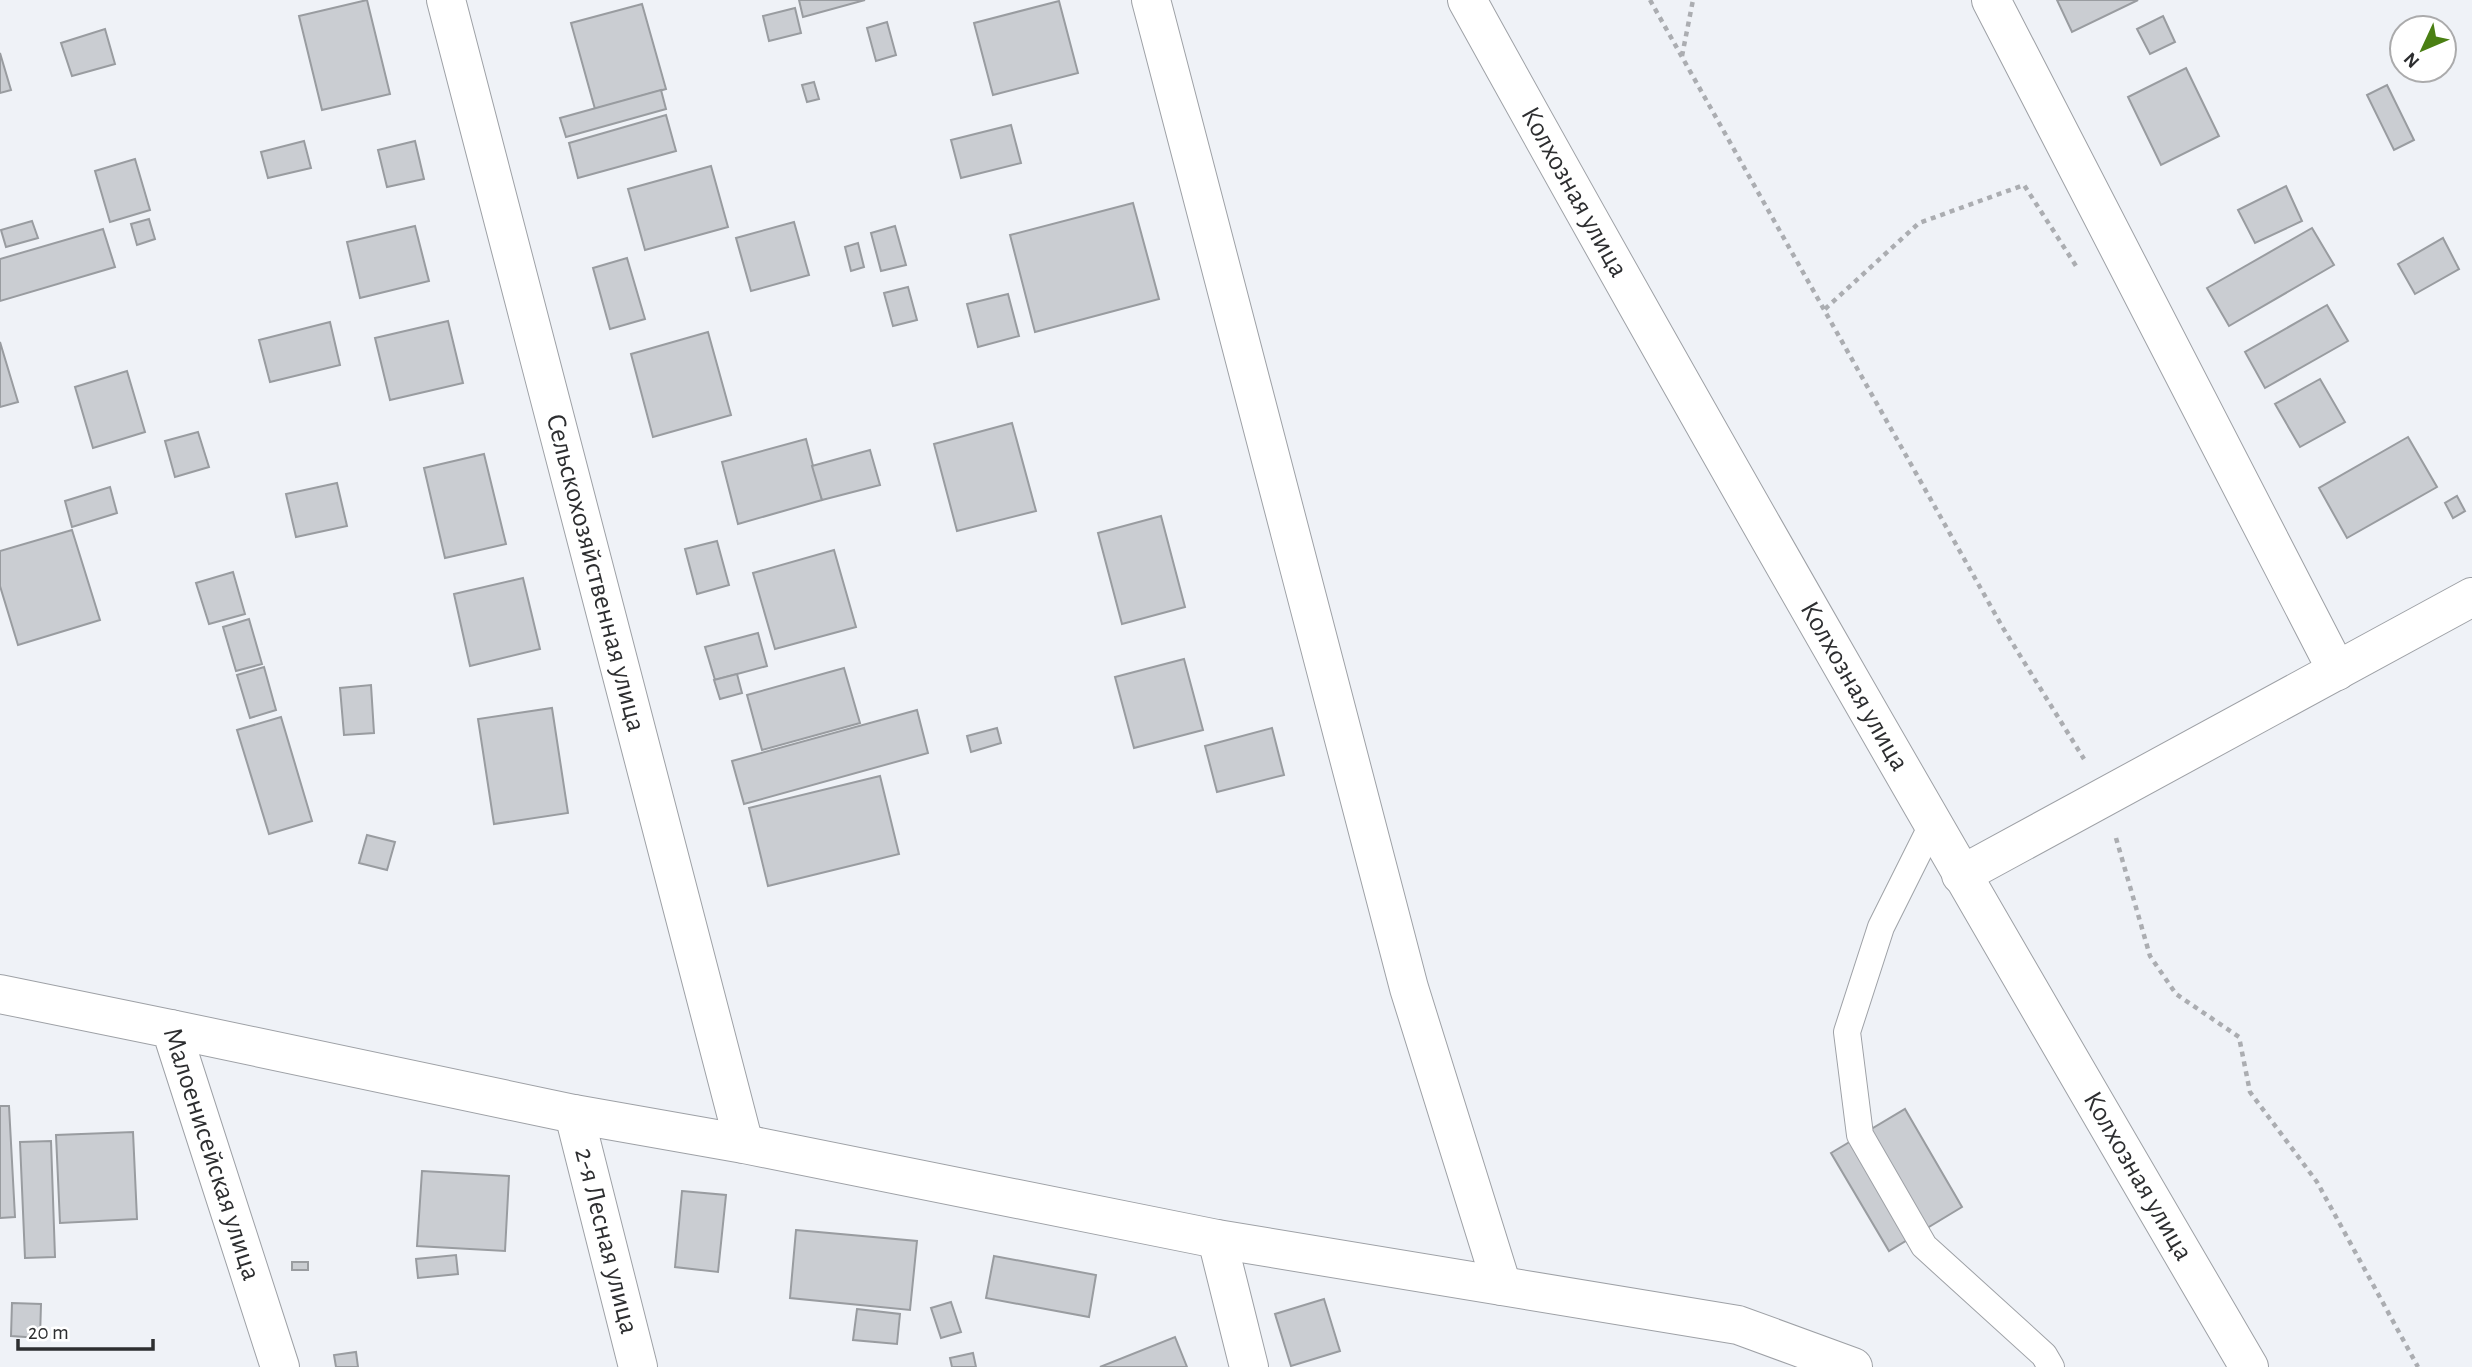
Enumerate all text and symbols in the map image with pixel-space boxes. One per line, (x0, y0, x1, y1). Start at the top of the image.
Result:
north arrow (2388, 14, 2458, 84)
text: N (2400, 48, 2423, 71)
street label: Колхозная улица (1515, 102, 1633, 282)
street label: Сельскохозяйственная улица (540, 411, 650, 735)
street label: Колхозная улица (1795, 597, 1914, 776)
street label: Малоенисейская улица (158, 1024, 265, 1284)
street label: Колхозная улица (2078, 1087, 2198, 1266)
street label: 2-я Лесная улица (569, 1145, 643, 1337)
scale bar (18, 1308, 152, 1352)
text: 20 m (28, 1322, 69, 1343)

